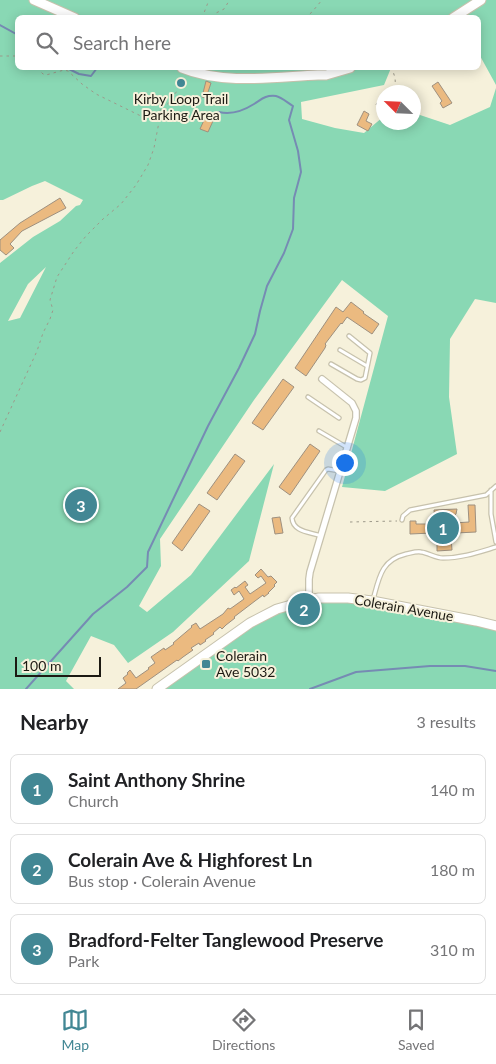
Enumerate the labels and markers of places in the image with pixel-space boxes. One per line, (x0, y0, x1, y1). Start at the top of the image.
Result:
marker: Kirby Loop Trail Parking Area (175, 77, 187, 89)
place label: Kirby Loop Trail Parking Area (134, 90, 228, 123)
pin: 3 (65, 486, 97, 524)
pin: 1 (427, 509, 459, 547)
pin: 2 (288, 590, 320, 628)
place label: Colerain Ave 5032 (216, 647, 275, 680)
marker: Colerain Ave 5032 (200, 658, 212, 670)

